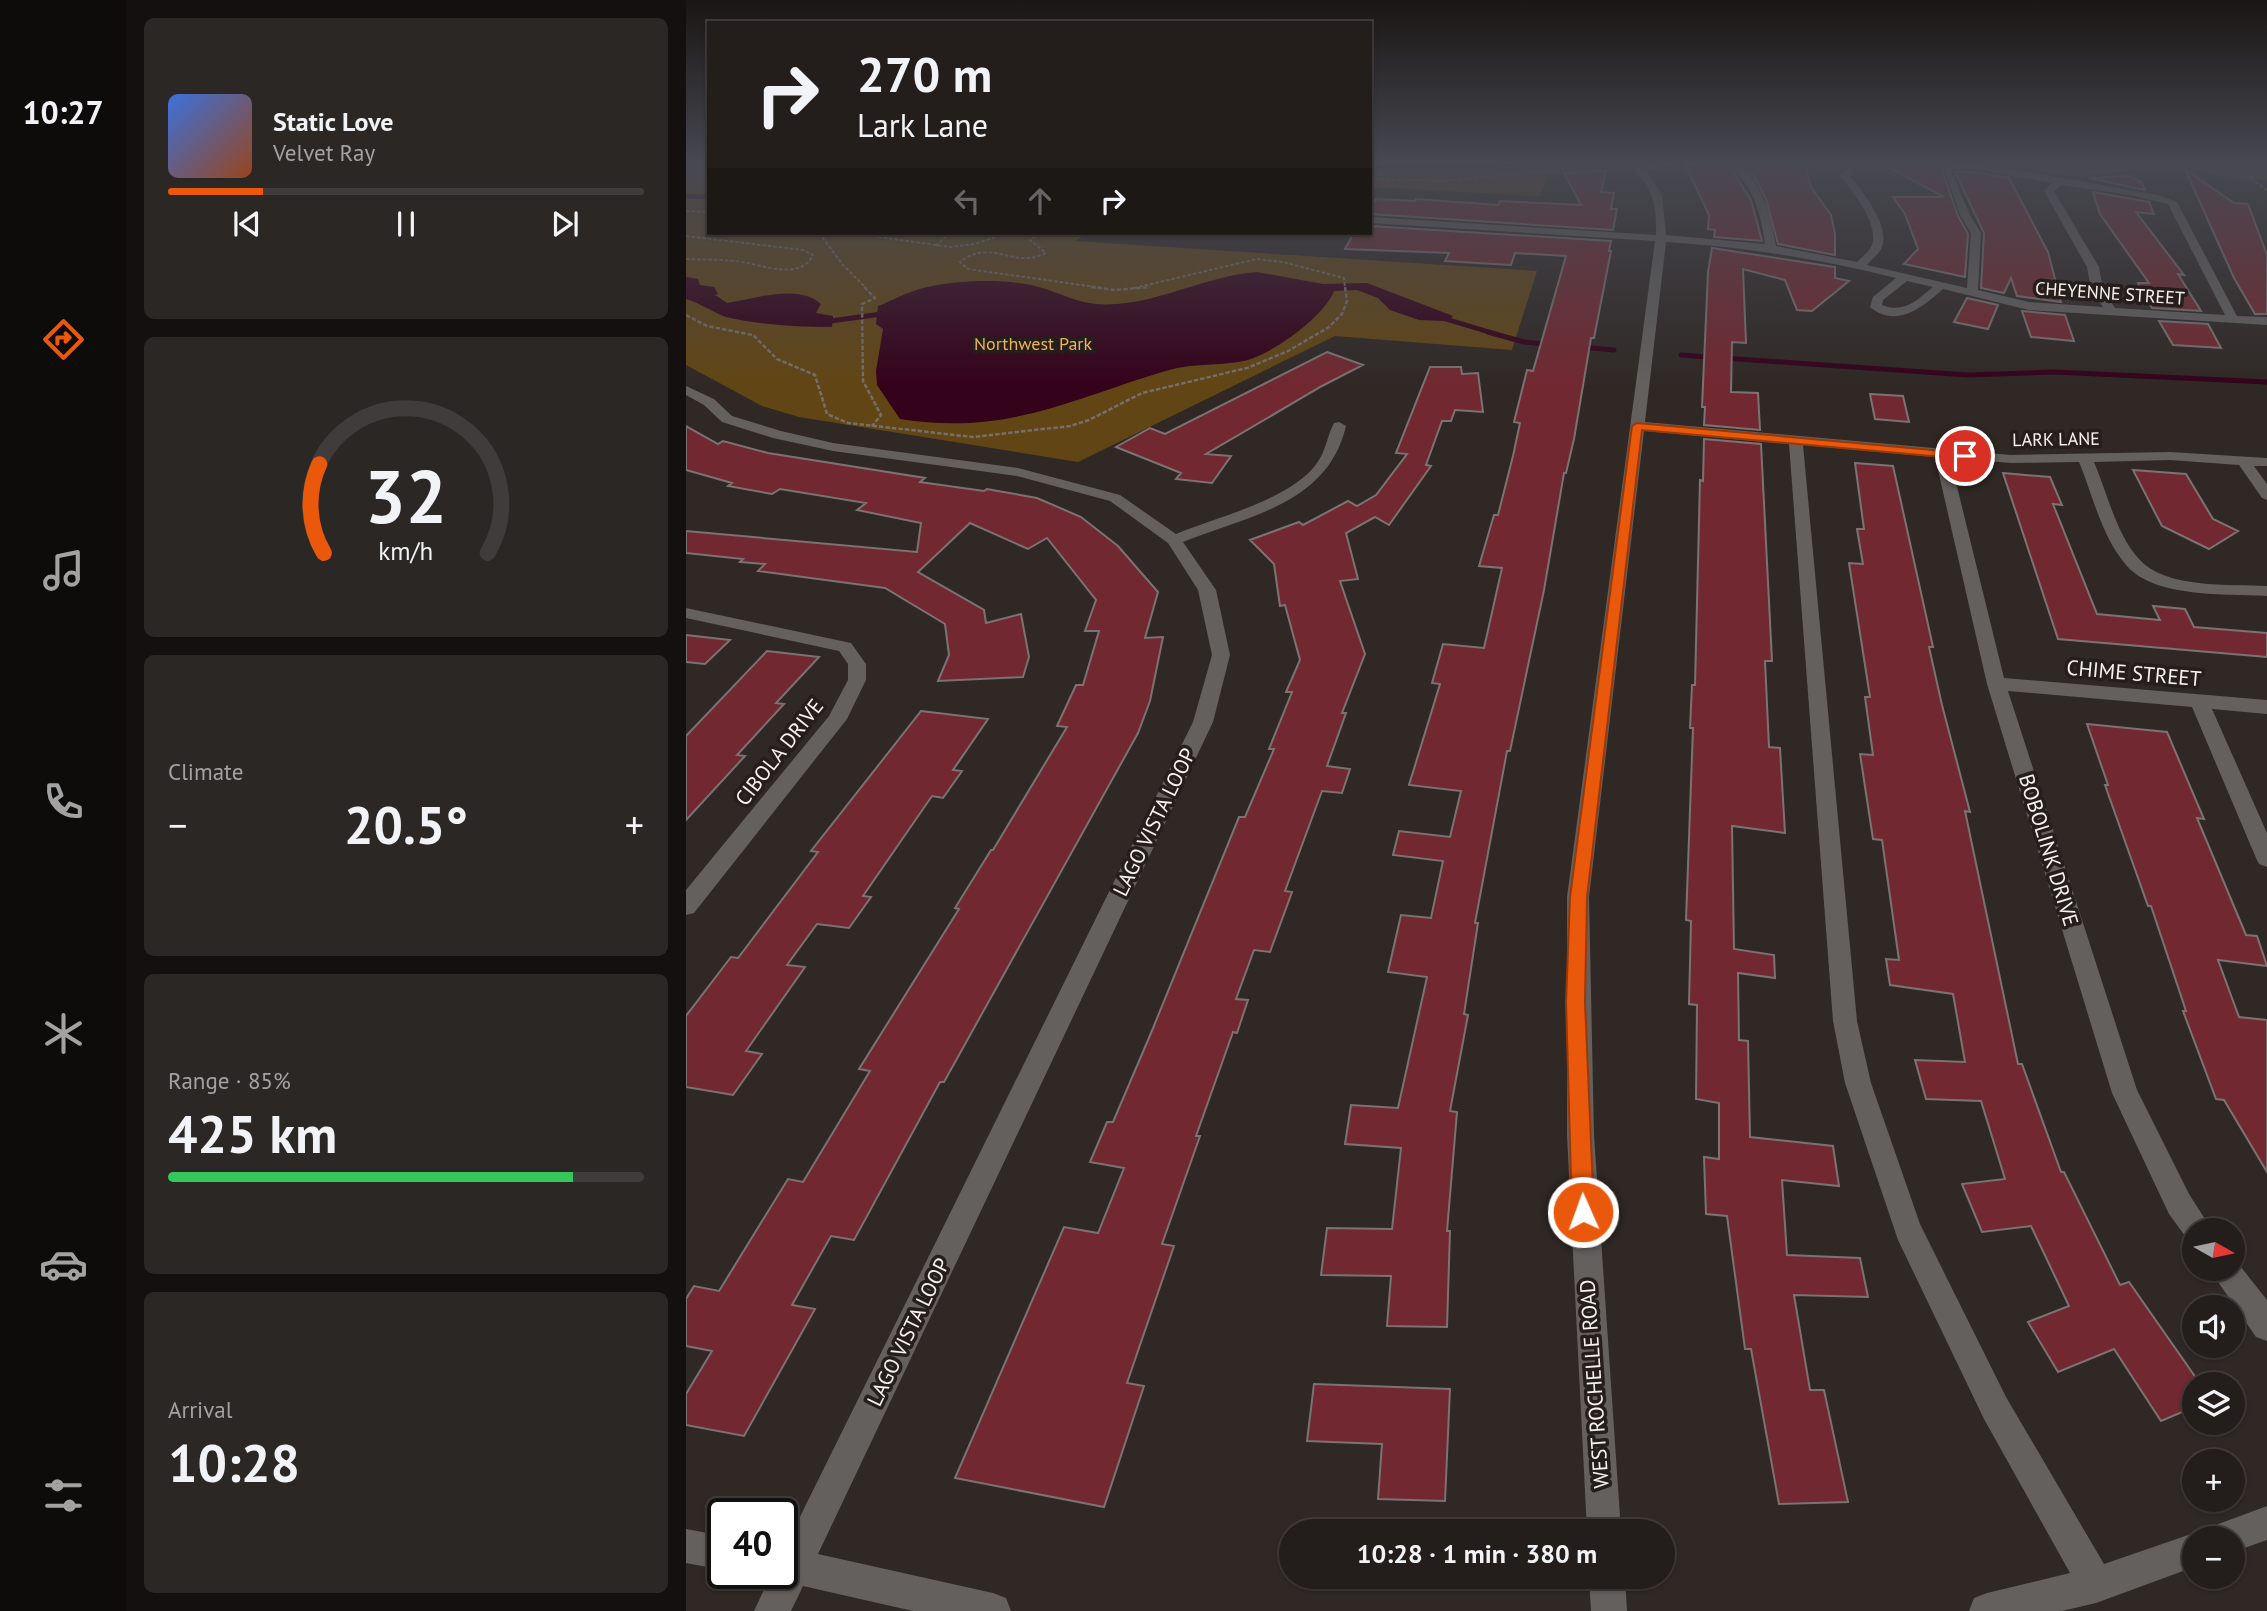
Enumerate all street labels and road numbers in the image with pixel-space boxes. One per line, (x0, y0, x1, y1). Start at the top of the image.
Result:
street label: CHEYENNE STREET (2034, 276, 2186, 310)
street label: LARK LANE (2012, 427, 2100, 451)
street label: CHIME STREET (2066, 654, 2203, 692)
street label: CIBOLA DRIVE (729, 693, 829, 811)
street label: LAGO VISTA LOOP (1107, 744, 1201, 900)
street label: BOBOLINK DRIVE (2013, 771, 2085, 929)
street label: LAGO VISTA LOOP (861, 1254, 955, 1410)
street label: WEST ROCHELLE ROAD (1573, 1279, 1615, 1489)

